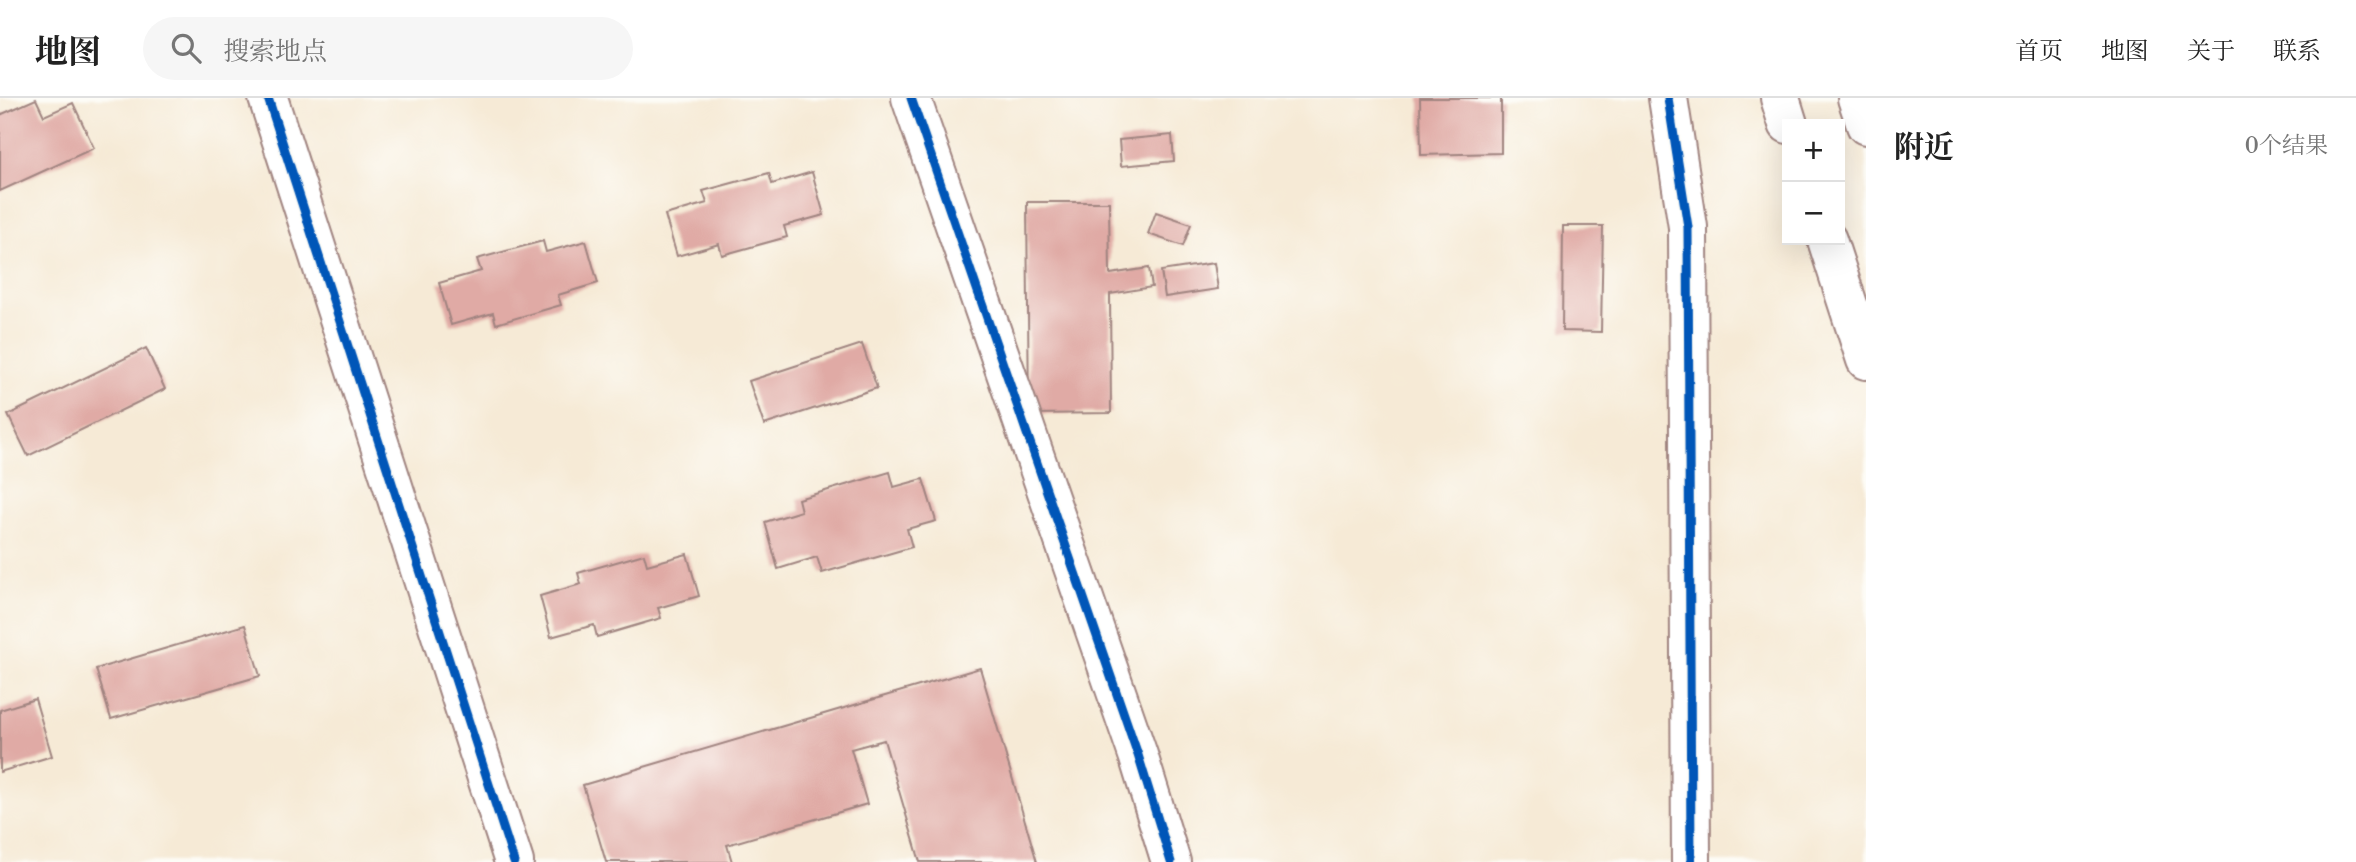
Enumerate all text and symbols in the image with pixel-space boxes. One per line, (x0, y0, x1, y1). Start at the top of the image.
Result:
search box (143, 17, 633, 80)
icon: search (167, 29, 205, 67)
text: 地图 (35, 31, 101, 72)
text: 搜索地点 (223, 35, 327, 67)
text: 首页 (2015, 36, 2063, 65)
text: 地图 (2101, 36, 2149, 65)
text: 关于 (2187, 36, 2235, 65)
text: 联系 (2273, 36, 2321, 65)
map controls (1782, 119, 1845, 245)
button: + (1782, 119, 1845, 182)
text: 附近 (1894, 128, 1954, 165)
text: 0个结果 (2244, 131, 2328, 159)
button: − (1782, 182, 1845, 245)

